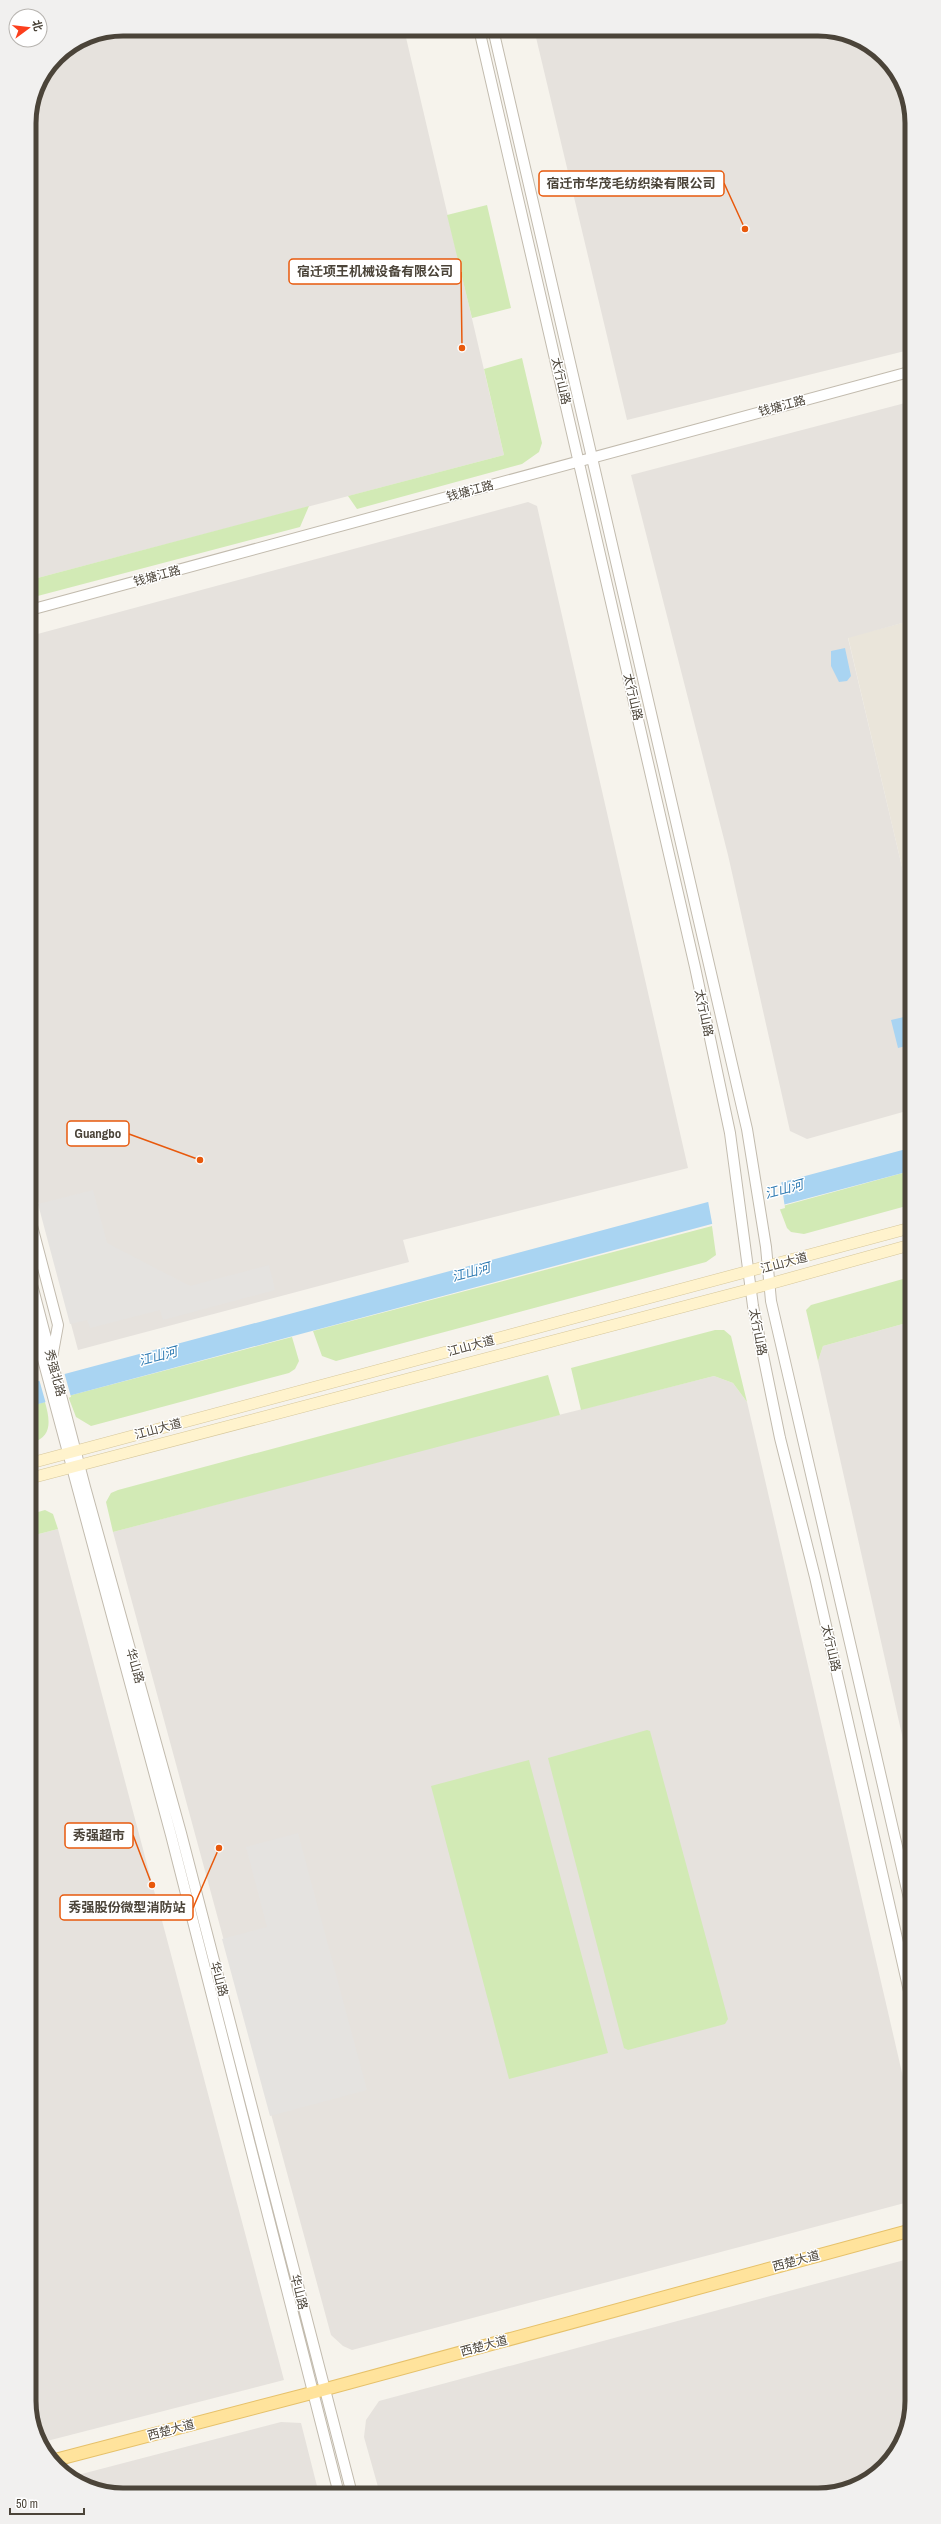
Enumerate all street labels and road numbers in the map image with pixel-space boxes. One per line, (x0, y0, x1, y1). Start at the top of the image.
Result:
street label: 太行山路 (548, 356, 574, 406)
street label: 钱塘江路 (757, 392, 807, 420)
street label: 钱塘江路 (445, 477, 495, 505)
street label: 钱塘江路 (132, 562, 182, 590)
street label: 太行山路 (620, 672, 646, 722)
street label: 太行山路 (691, 988, 717, 1038)
street label: 江山大道 (759, 1249, 809, 1277)
street label: 太行山路 (746, 1307, 770, 1357)
street label: 江山大道 (446, 1332, 496, 1360)
street label: 秀强北路 (41, 1348, 69, 1398)
street label: 江山大道 (133, 1415, 183, 1443)
street label: 太行山路 (818, 1623, 844, 1673)
street label: 华山路 (122, 1646, 148, 1686)
street label: 华山路 (207, 1960, 231, 1998)
street label: 西楚大道 (771, 2247, 821, 2275)
street label: 华山路 (287, 2273, 311, 2311)
street label: 西楚大道 (459, 2332, 509, 2360)
street label: 西楚大道 (146, 2416, 196, 2444)

